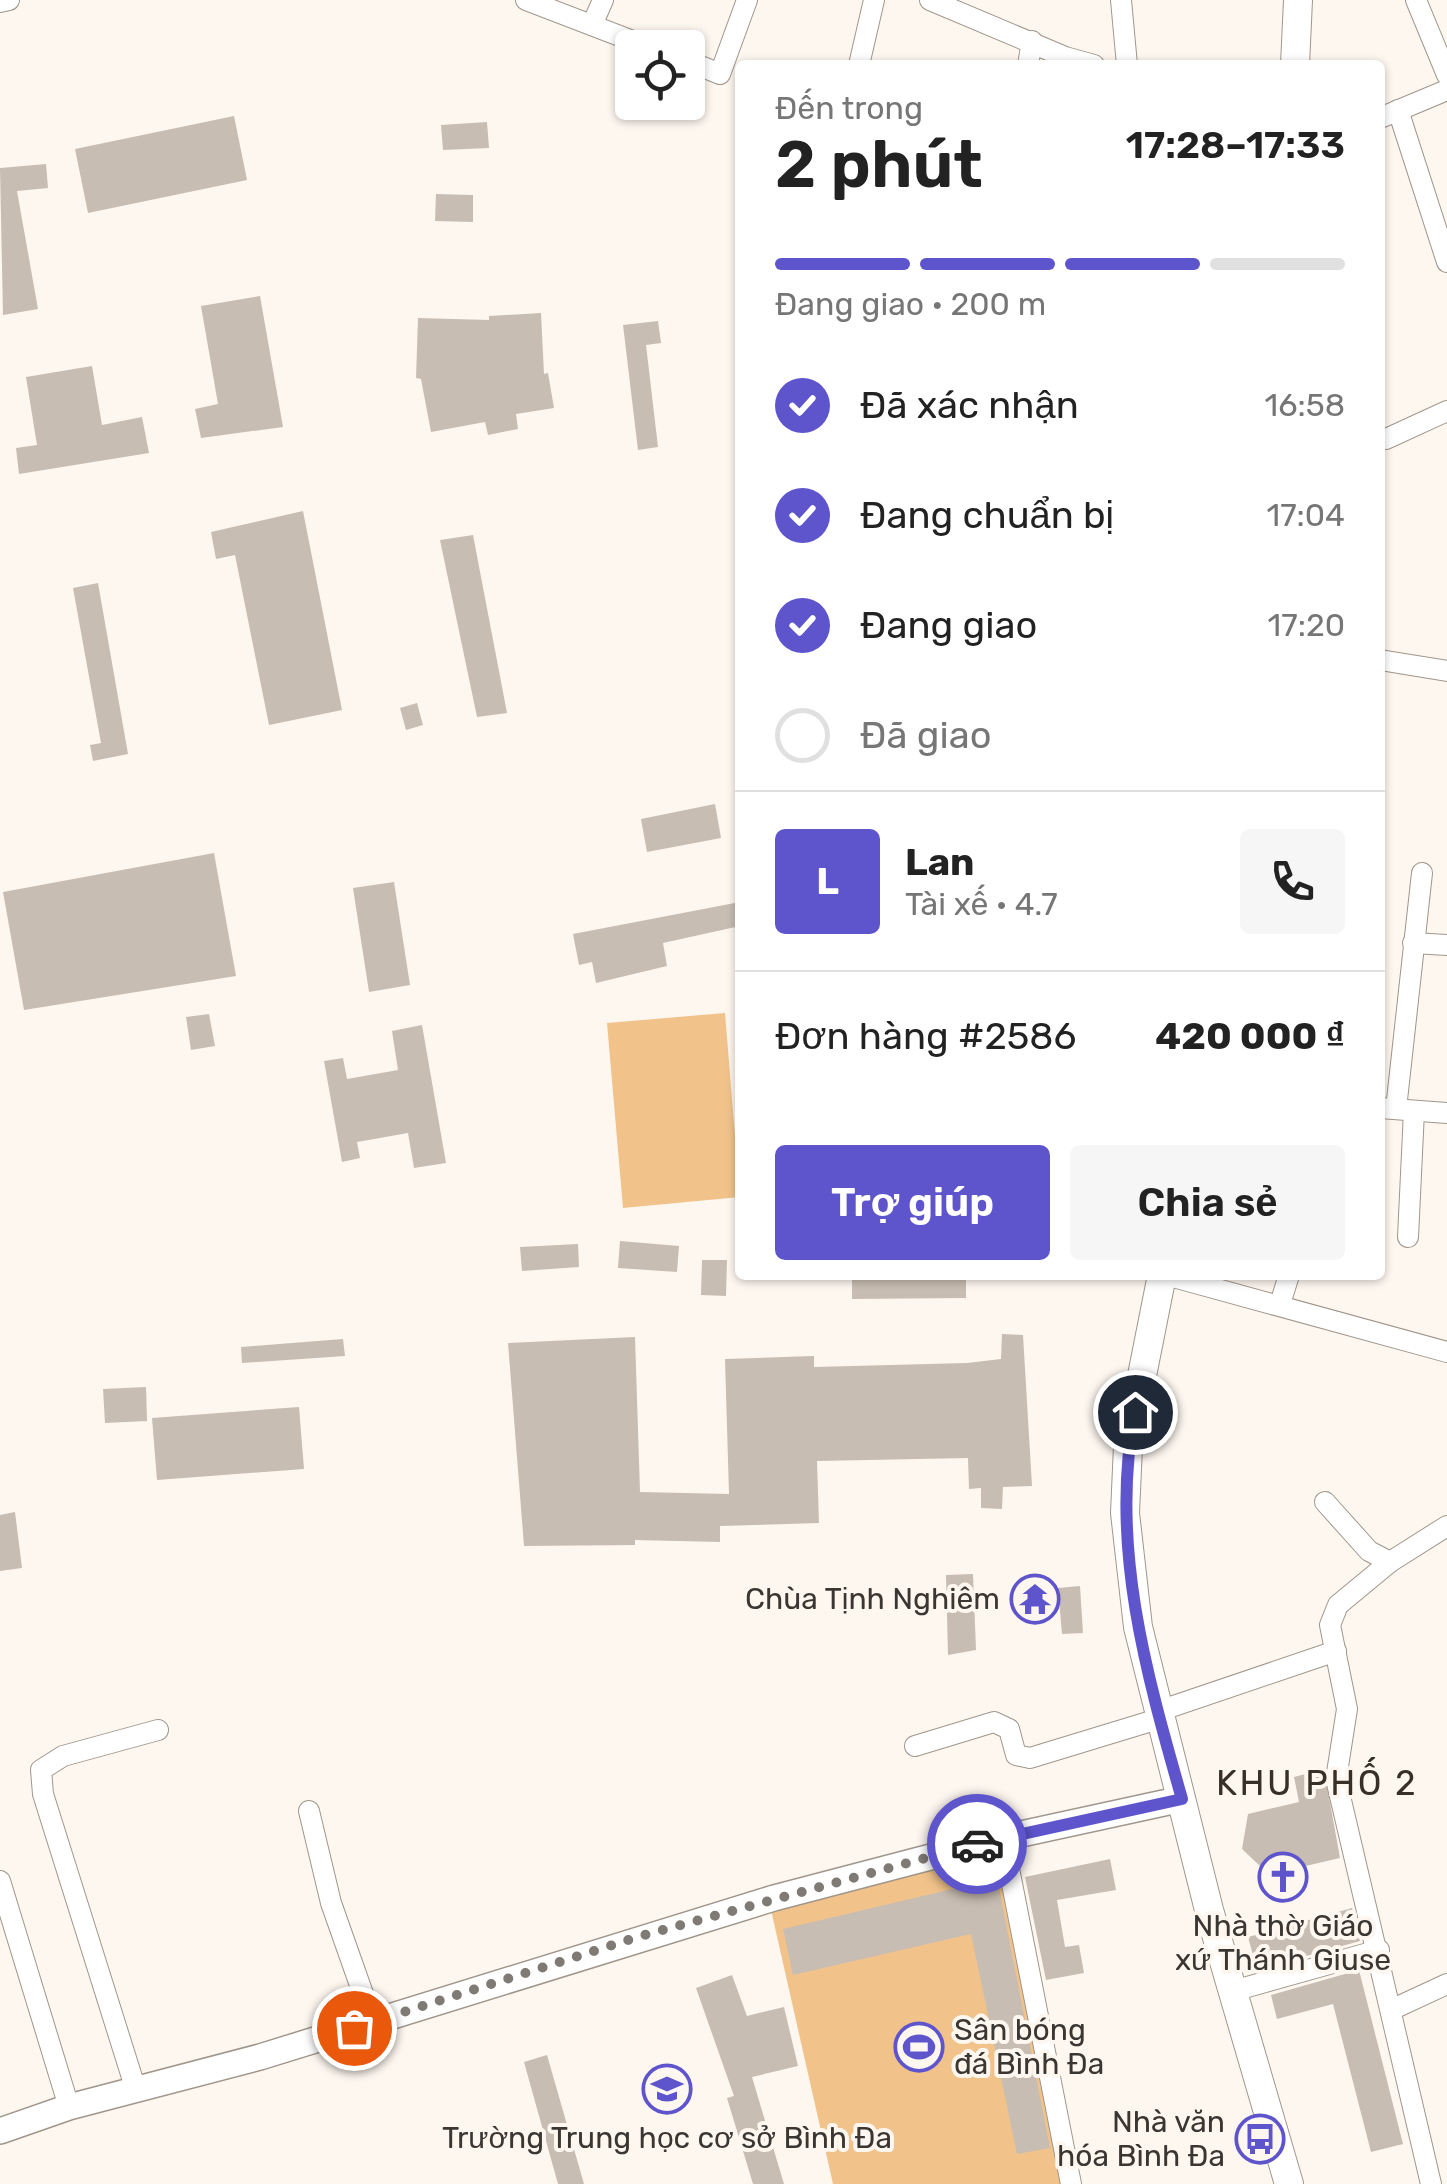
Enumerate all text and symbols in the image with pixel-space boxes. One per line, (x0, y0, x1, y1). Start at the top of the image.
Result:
map controls (615, 30, 705, 120)
button: locate (615, 30, 705, 120)
text: Đến trong (775, 89, 923, 127)
text: 17:28–17:33 (1126, 122, 1345, 168)
text: 2 phút (775, 126, 983, 203)
text: Đang giao · 200 m (775, 285, 1046, 323)
icon: check (775, 378, 830, 433)
text: Đã xác nhận (860, 382, 1079, 428)
text: 16:58 (1264, 386, 1345, 424)
icon: check (775, 488, 830, 543)
text: Đang chuẩn bị (860, 492, 1114, 538)
text: 17:04 (1267, 496, 1345, 534)
icon: check (775, 598, 830, 653)
text: Đang giao (860, 602, 1037, 648)
text: 17:20 (1268, 606, 1345, 644)
text: Đã giao (860, 712, 991, 758)
button: phone (1240, 829, 1345, 934)
text: Lan (905, 839, 975, 885)
text: L (816, 858, 839, 904)
text: Tài xế · 4.7 (905, 885, 1058, 923)
text: Đơn hàng #2586 (775, 1013, 1076, 1059)
text: 420 000 ₫ (1155, 1013, 1345, 1059)
button: Trợ giúp (775, 1145, 1050, 1260)
button: Chia sẻ (1070, 1145, 1345, 1260)
pin (1093, 1370, 1178, 1455)
icon: home (1108, 1385, 1163, 1440)
temple icon: Chùa Tịnh Nghiêm (1009, 1573, 1061, 1625)
place label: Chùa Tịnh Nghiêm (745, 1581, 1000, 1617)
district label: KHU PHỐ 2 (1216, 1757, 1418, 1804)
courier (927, 1794, 1027, 1894)
icon: car (950, 1817, 1005, 1872)
church icon: Nhà thờ Giáo xứ Thánh Giuse (1257, 1851, 1309, 1903)
place label: Nhà thờ Giáo xứ Thánh Giuse (1175, 1908, 1391, 1978)
pin (312, 1986, 397, 2071)
icon: bag (327, 2001, 382, 2056)
place label: Sân bóng đá Bình Đa (954, 2012, 1104, 2082)
sports icon: Sân bóng đá Bình Đa (893, 2021, 945, 2073)
school or university icon: Trường Trung học cơ sở Bình Đa (641, 2063, 693, 2115)
place label: Nhà văn hóa Bình Đa (1057, 2104, 1225, 2174)
bus stop icon: Nhà văn hóa Bình Đa (1234, 2113, 1286, 2165)
place label: Trường Trung học cơ sở Bình Đa (442, 2120, 892, 2156)

